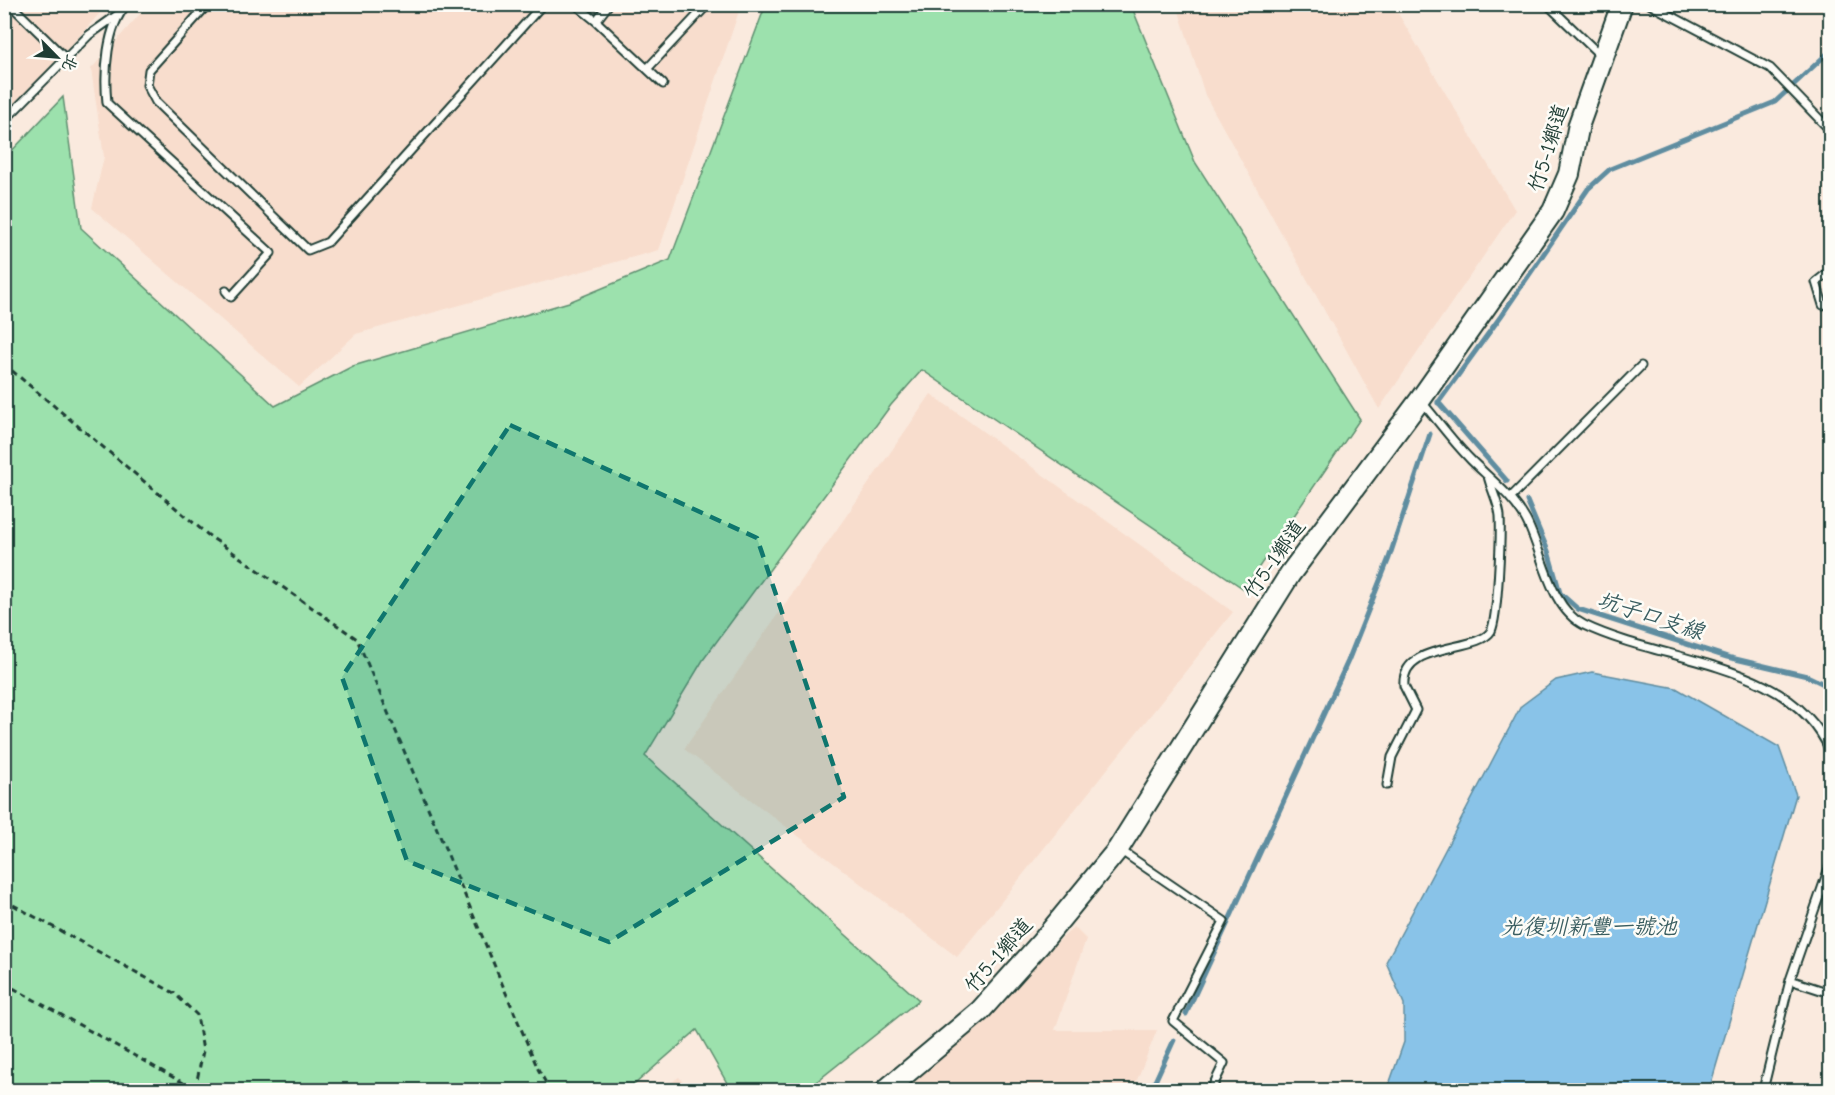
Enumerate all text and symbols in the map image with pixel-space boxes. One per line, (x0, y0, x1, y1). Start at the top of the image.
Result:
north arrow (27, 27, 87, 87)
text: 北 (58, 52, 81, 74)
street label: 竹5-1鄉道 (1523, 101, 1573, 195)
street label: 竹5-1鄉道 (1238, 515, 1310, 603)
water label: 坑子口支線 (1594, 587, 1708, 646)
street label: 竹5-1鄉道 (959, 913, 1037, 997)
water label: 光復圳新豐一號池 (1501, 914, 1678, 940)

